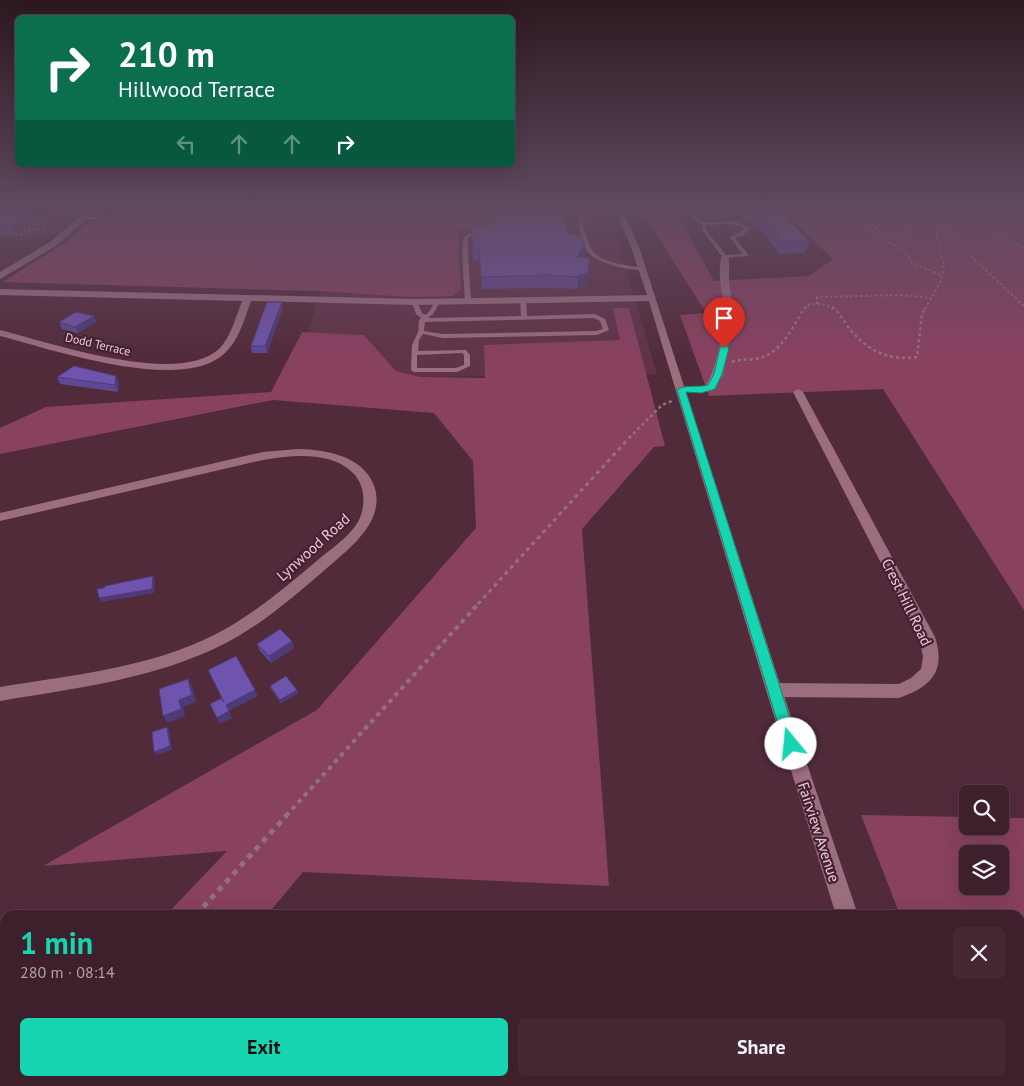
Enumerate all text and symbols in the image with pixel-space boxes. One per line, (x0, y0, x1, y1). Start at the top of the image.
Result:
text: 210 m (118, 31, 215, 77)
icon: right (35, 35, 100, 100)
text: Hillwood Terrace (118, 75, 275, 103)
icon: left (172, 130, 200, 158)
icon: ahead (225, 130, 253, 158)
icon: ahead (278, 130, 306, 158)
icon: right (331, 130, 359, 158)
pin (703, 297, 745, 348)
icon: arrive (710, 304, 738, 332)
street label: Dodd Terrace (64, 329, 132, 359)
street label: Lynwood Road (272, 509, 354, 585)
street label: Crest Hill Road (878, 555, 936, 649)
position arrow (764, 717, 816, 769)
street label: Fairview Avenue (794, 780, 844, 884)
map controls (959, 785, 1009, 895)
button: search (959, 785, 1009, 835)
button: layers (959, 845, 1009, 895)
text: 1 min (20, 923, 93, 962)
button: close (953, 927, 1005, 979)
text: 280 m · 08:14 (20, 962, 115, 982)
button: Exit (20, 1018, 508, 1076)
button: Share (518, 1018, 1005, 1076)

